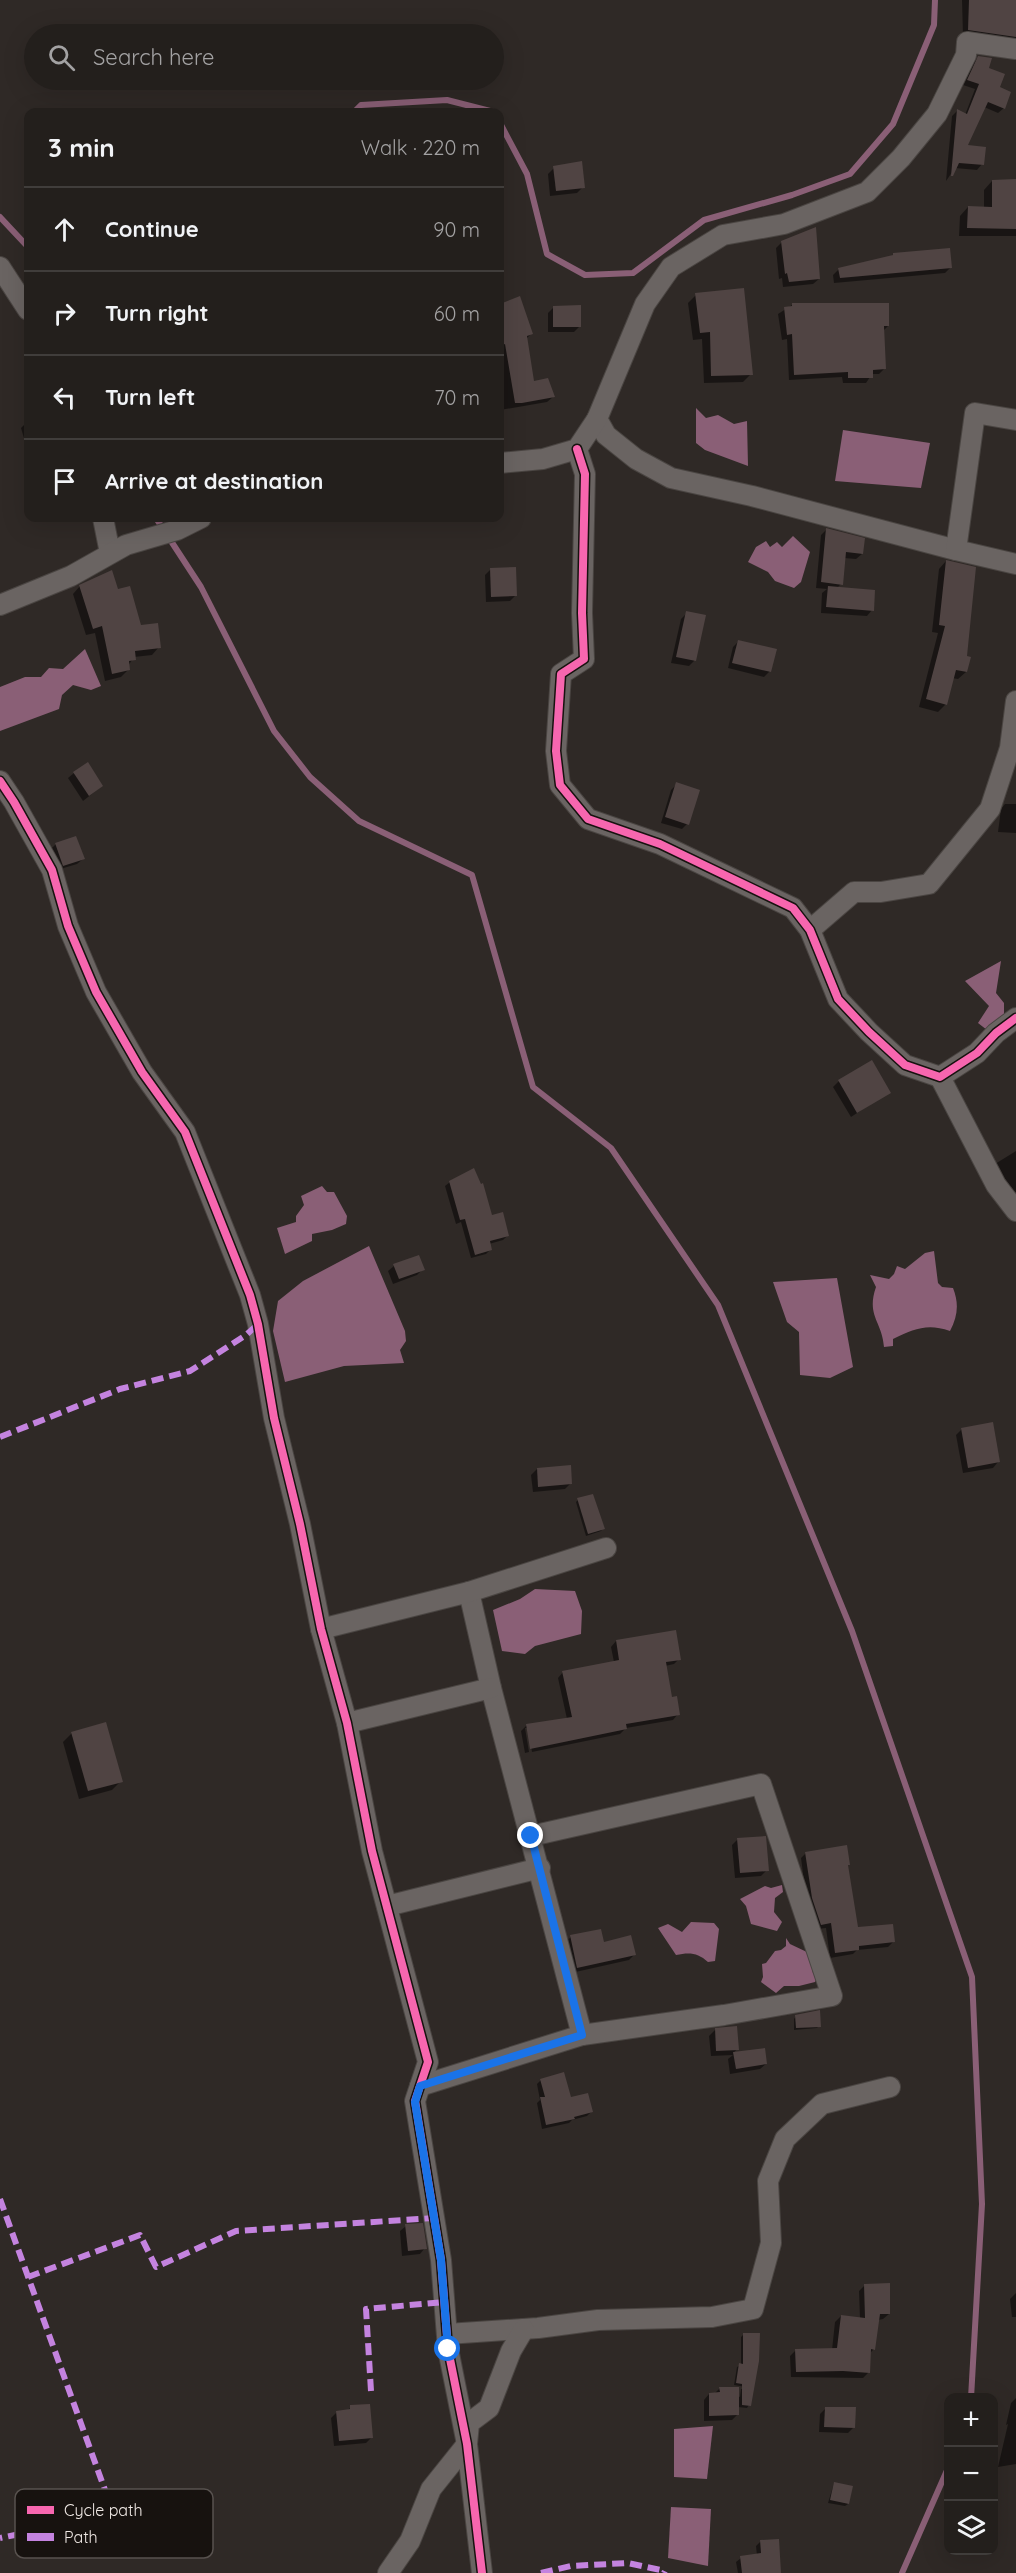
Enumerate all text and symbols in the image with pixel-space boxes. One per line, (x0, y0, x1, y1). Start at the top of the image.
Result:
search box (24, 24, 504, 90)
icon: search (45, 41, 78, 74)
text: Search here (93, 43, 214, 71)
text: 3 min (48, 131, 115, 164)
text: Walk · 220 m (361, 135, 480, 160)
icon: ahead (48, 213, 81, 246)
text: Continue (105, 215, 199, 243)
text: 90 m (433, 217, 480, 242)
icon: right (48, 297, 81, 330)
text: Turn right (105, 299, 209, 327)
text: 60 m (434, 301, 480, 326)
icon: left (48, 381, 81, 414)
text: Turn left (105, 383, 195, 411)
text: 70 m (434, 385, 480, 410)
icon: arrive (48, 465, 81, 498)
text: Arrive at destination (105, 467, 323, 495)
route end (517, 1822, 543, 1848)
route start (434, 2335, 460, 2361)
map controls (944, 2393, 998, 2555)
button: + (944, 2393, 998, 2447)
button: − (944, 2447, 998, 2501)
legend (15, 2489, 213, 2558)
text: Cycle path (64, 2500, 143, 2520)
button: layers (944, 2501, 998, 2555)
text: Path (64, 2527, 98, 2547)

